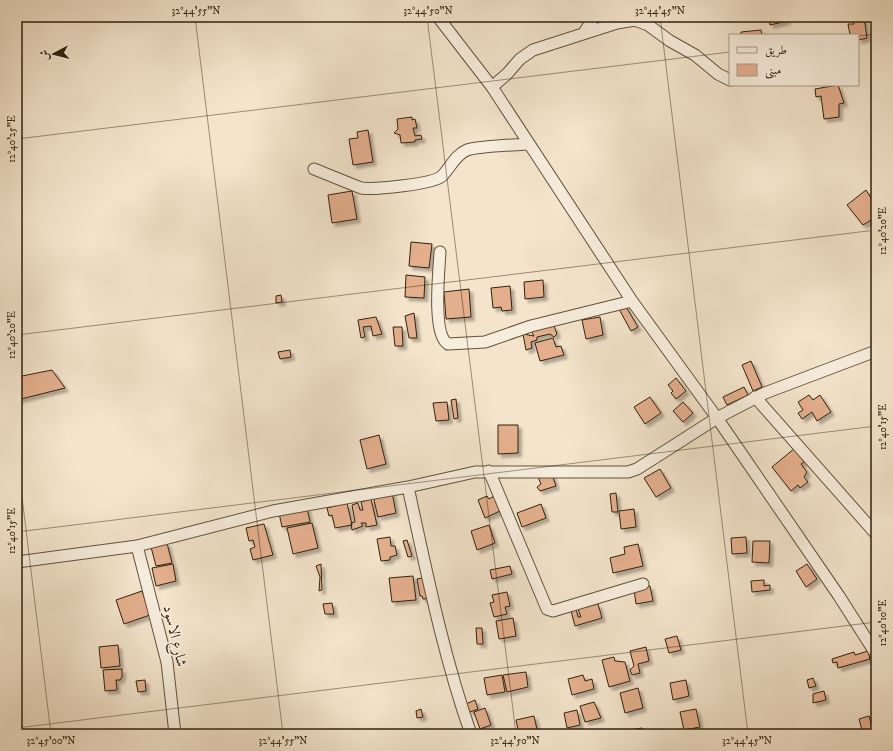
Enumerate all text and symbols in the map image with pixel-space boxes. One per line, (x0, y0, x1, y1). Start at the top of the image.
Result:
text: 32°44'55"N (171, 5, 221, 17)
text: 32°44'50"N (403, 5, 453, 17)
text: 32°44'45"N (635, 5, 685, 17)
north arrow (34, 34, 74, 74)
legend (729, 34, 859, 86)
text: طريق (765, 43, 787, 58)
text: ش (37, 49, 53, 61)
text: مبنى (765, 63, 781, 79)
text: 12°40'25"E (6, 115, 18, 163)
text: 12°40'20"E (877, 207, 889, 255)
text: 12°40'20"E (6, 311, 18, 359)
text: 12°40'15"E (877, 404, 889, 450)
text: 12°40'15"E (6, 508, 18, 554)
text: 12°40'10"E (877, 600, 889, 646)
street label: شارع الاسود (156, 603, 191, 669)
text: 32°45'00"N (27, 735, 76, 747)
text: 32°44'55"N (258, 735, 308, 747)
text: 32°44'50"N (490, 735, 540, 747)
text: 32°44'45"N (722, 735, 772, 747)

